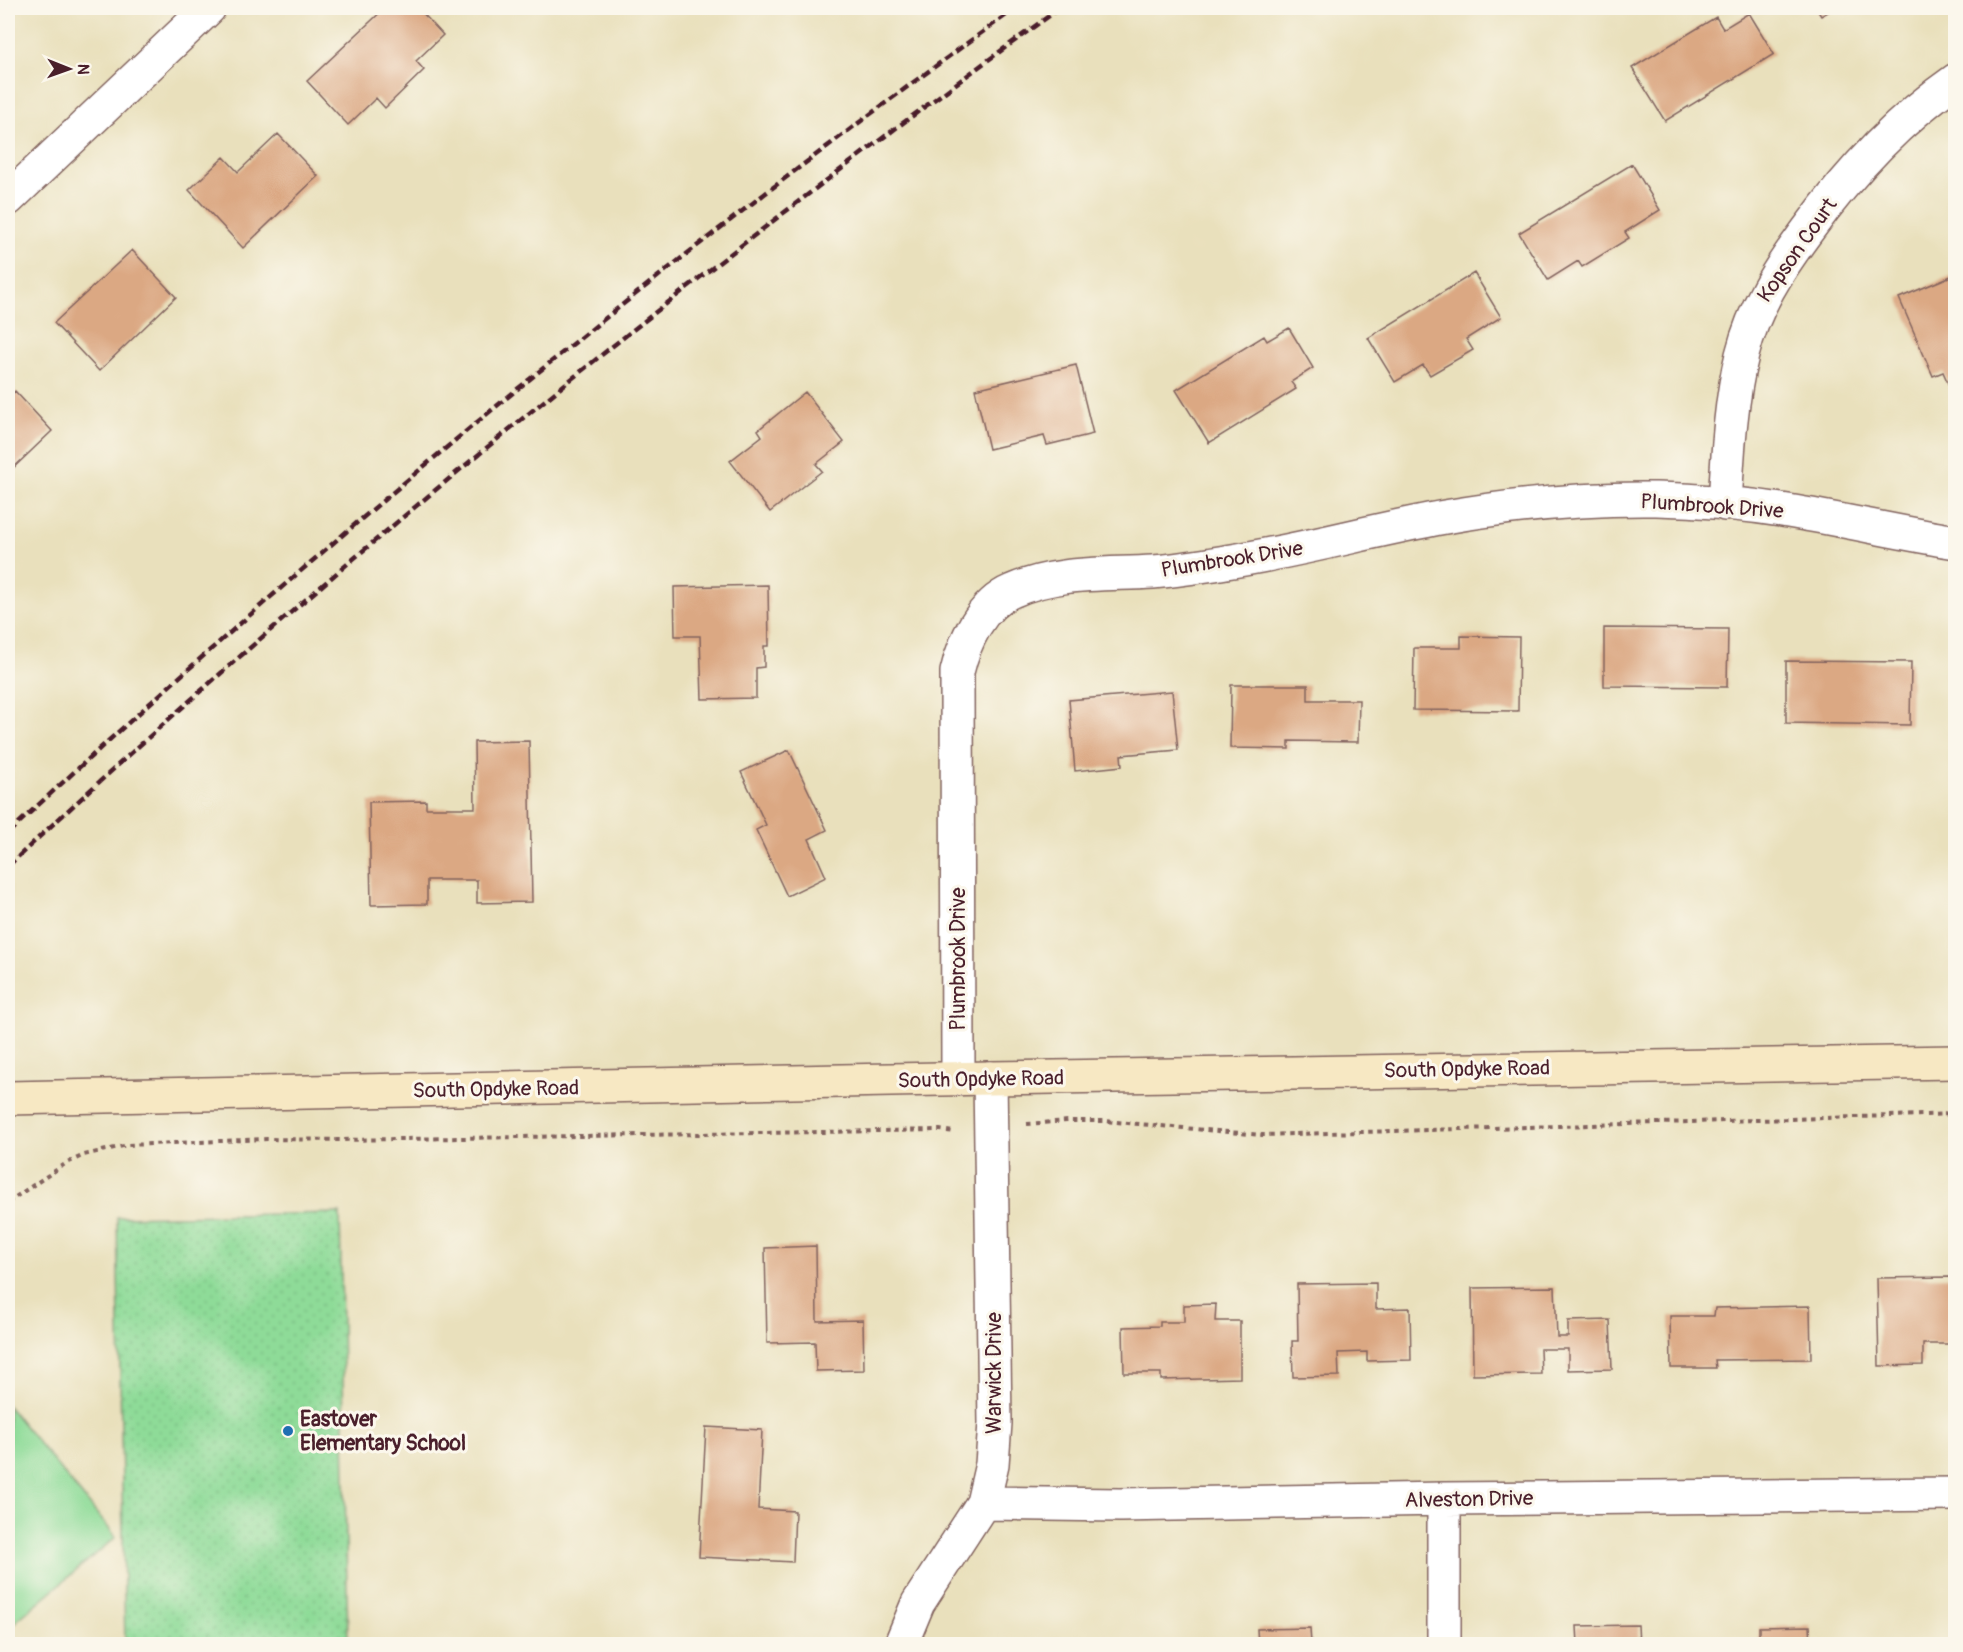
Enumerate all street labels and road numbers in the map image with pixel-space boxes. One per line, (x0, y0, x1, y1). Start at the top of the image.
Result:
street label: Kopson Court (1751, 192, 1844, 308)
street label: Plumbrook Drive (1640, 488, 1785, 525)
street label: Plumbrook Drive (1159, 535, 1306, 584)
street label: Plumbrook Drive (945, 887, 972, 1031)
street label: South Opdyke Road (1383, 1055, 1551, 1084)
street label: South Opdyke Road (897, 1065, 1065, 1094)
street label: South Opdyke Road (412, 1075, 580, 1104)
street label: Warwick Drive (981, 1311, 1008, 1434)
street label: Alveston Drive (1404, 1485, 1534, 1514)

